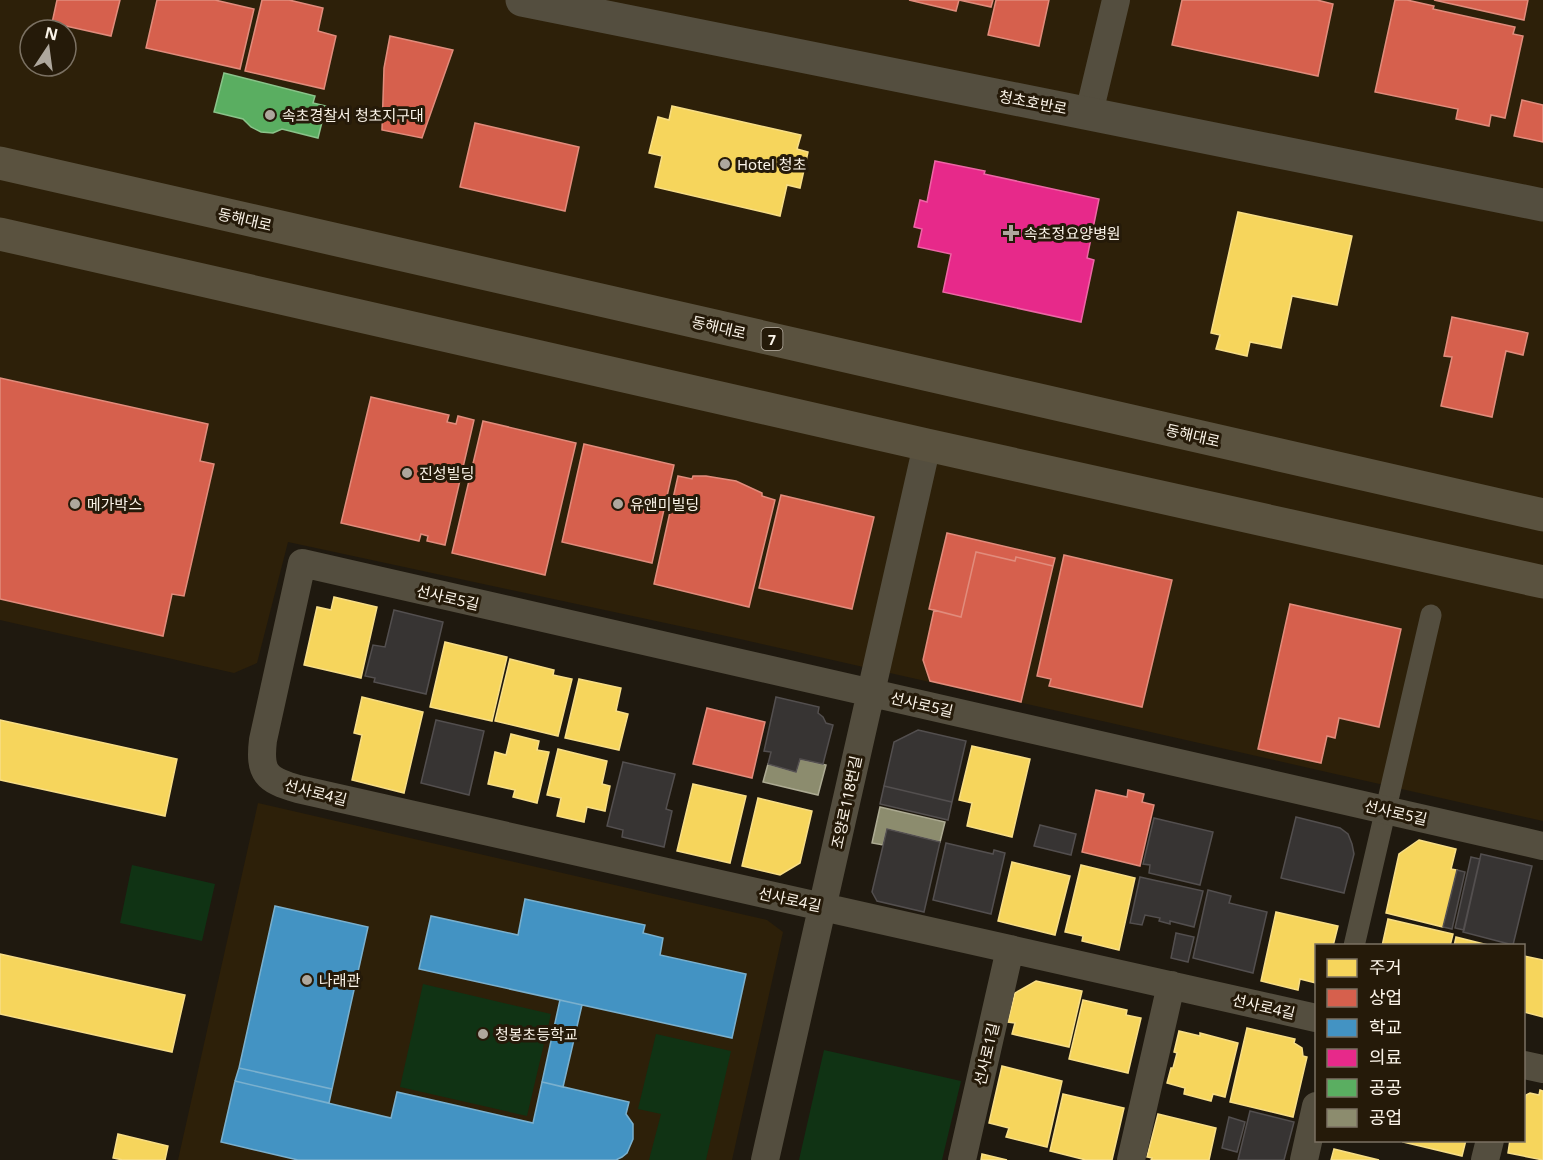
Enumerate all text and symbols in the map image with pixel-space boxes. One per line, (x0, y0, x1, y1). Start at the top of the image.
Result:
north arrow (18, 18, 78, 78)
text: N (43, 21, 60, 46)
street label: 청초호반로 (997, 86, 1069, 118)
place label: 속초경찰서 청초지구대 (282, 105, 424, 125)
marker: 속초경찰서 청초지구대 (263, 108, 277, 122)
place label: Hotel 청초 (737, 154, 806, 174)
marker: Hotel 청초 (718, 157, 732, 171)
street label: 동해대로 (216, 203, 274, 235)
place label: 속초정요양병원 (1024, 223, 1121, 243)
marker: 속초정요양병원 (1002, 224, 1020, 242)
street label: 동해대로 (690, 311, 748, 343)
road number: 7 (762, 328, 782, 350)
street label: 동해대로 (1164, 419, 1222, 451)
place label: 진성빌딩 (419, 463, 474, 483)
marker: 진성빌딩 (400, 466, 414, 480)
place label: 메가박스 (87, 494, 142, 514)
place label: 유앤미빌딩 (630, 494, 699, 514)
marker: 메가박스 (68, 497, 82, 511)
marker: 유앤미빌딩 (611, 497, 625, 511)
street label: 선사로5길 (415, 580, 481, 614)
street label: 선사로5길 (889, 687, 955, 721)
street label: 조양로118번길 (826, 754, 866, 850)
street label: 선사로4길 (283, 775, 349, 809)
street label: 선사로5길 (1363, 795, 1429, 829)
street label: 선사로4길 (757, 883, 823, 915)
legend (1315, 944, 1525, 1142)
text: 주거 (1369, 955, 1402, 979)
place label: 나래관 (319, 970, 361, 990)
marker: 나래관 (300, 973, 314, 987)
text: 상업 (1369, 985, 1402, 1009)
street label: 선사로4길 (1231, 989, 1297, 1023)
text: 학교 (1369, 1015, 1402, 1039)
street label: 선사로1길 (969, 1021, 1003, 1087)
place label: 청봉초등학교 (495, 1024, 578, 1044)
marker: 청봉초등학교 (476, 1027, 490, 1041)
text: 의료 (1369, 1045, 1402, 1069)
text: 공공 (1369, 1075, 1402, 1099)
text: 공업 (1369, 1105, 1402, 1129)

